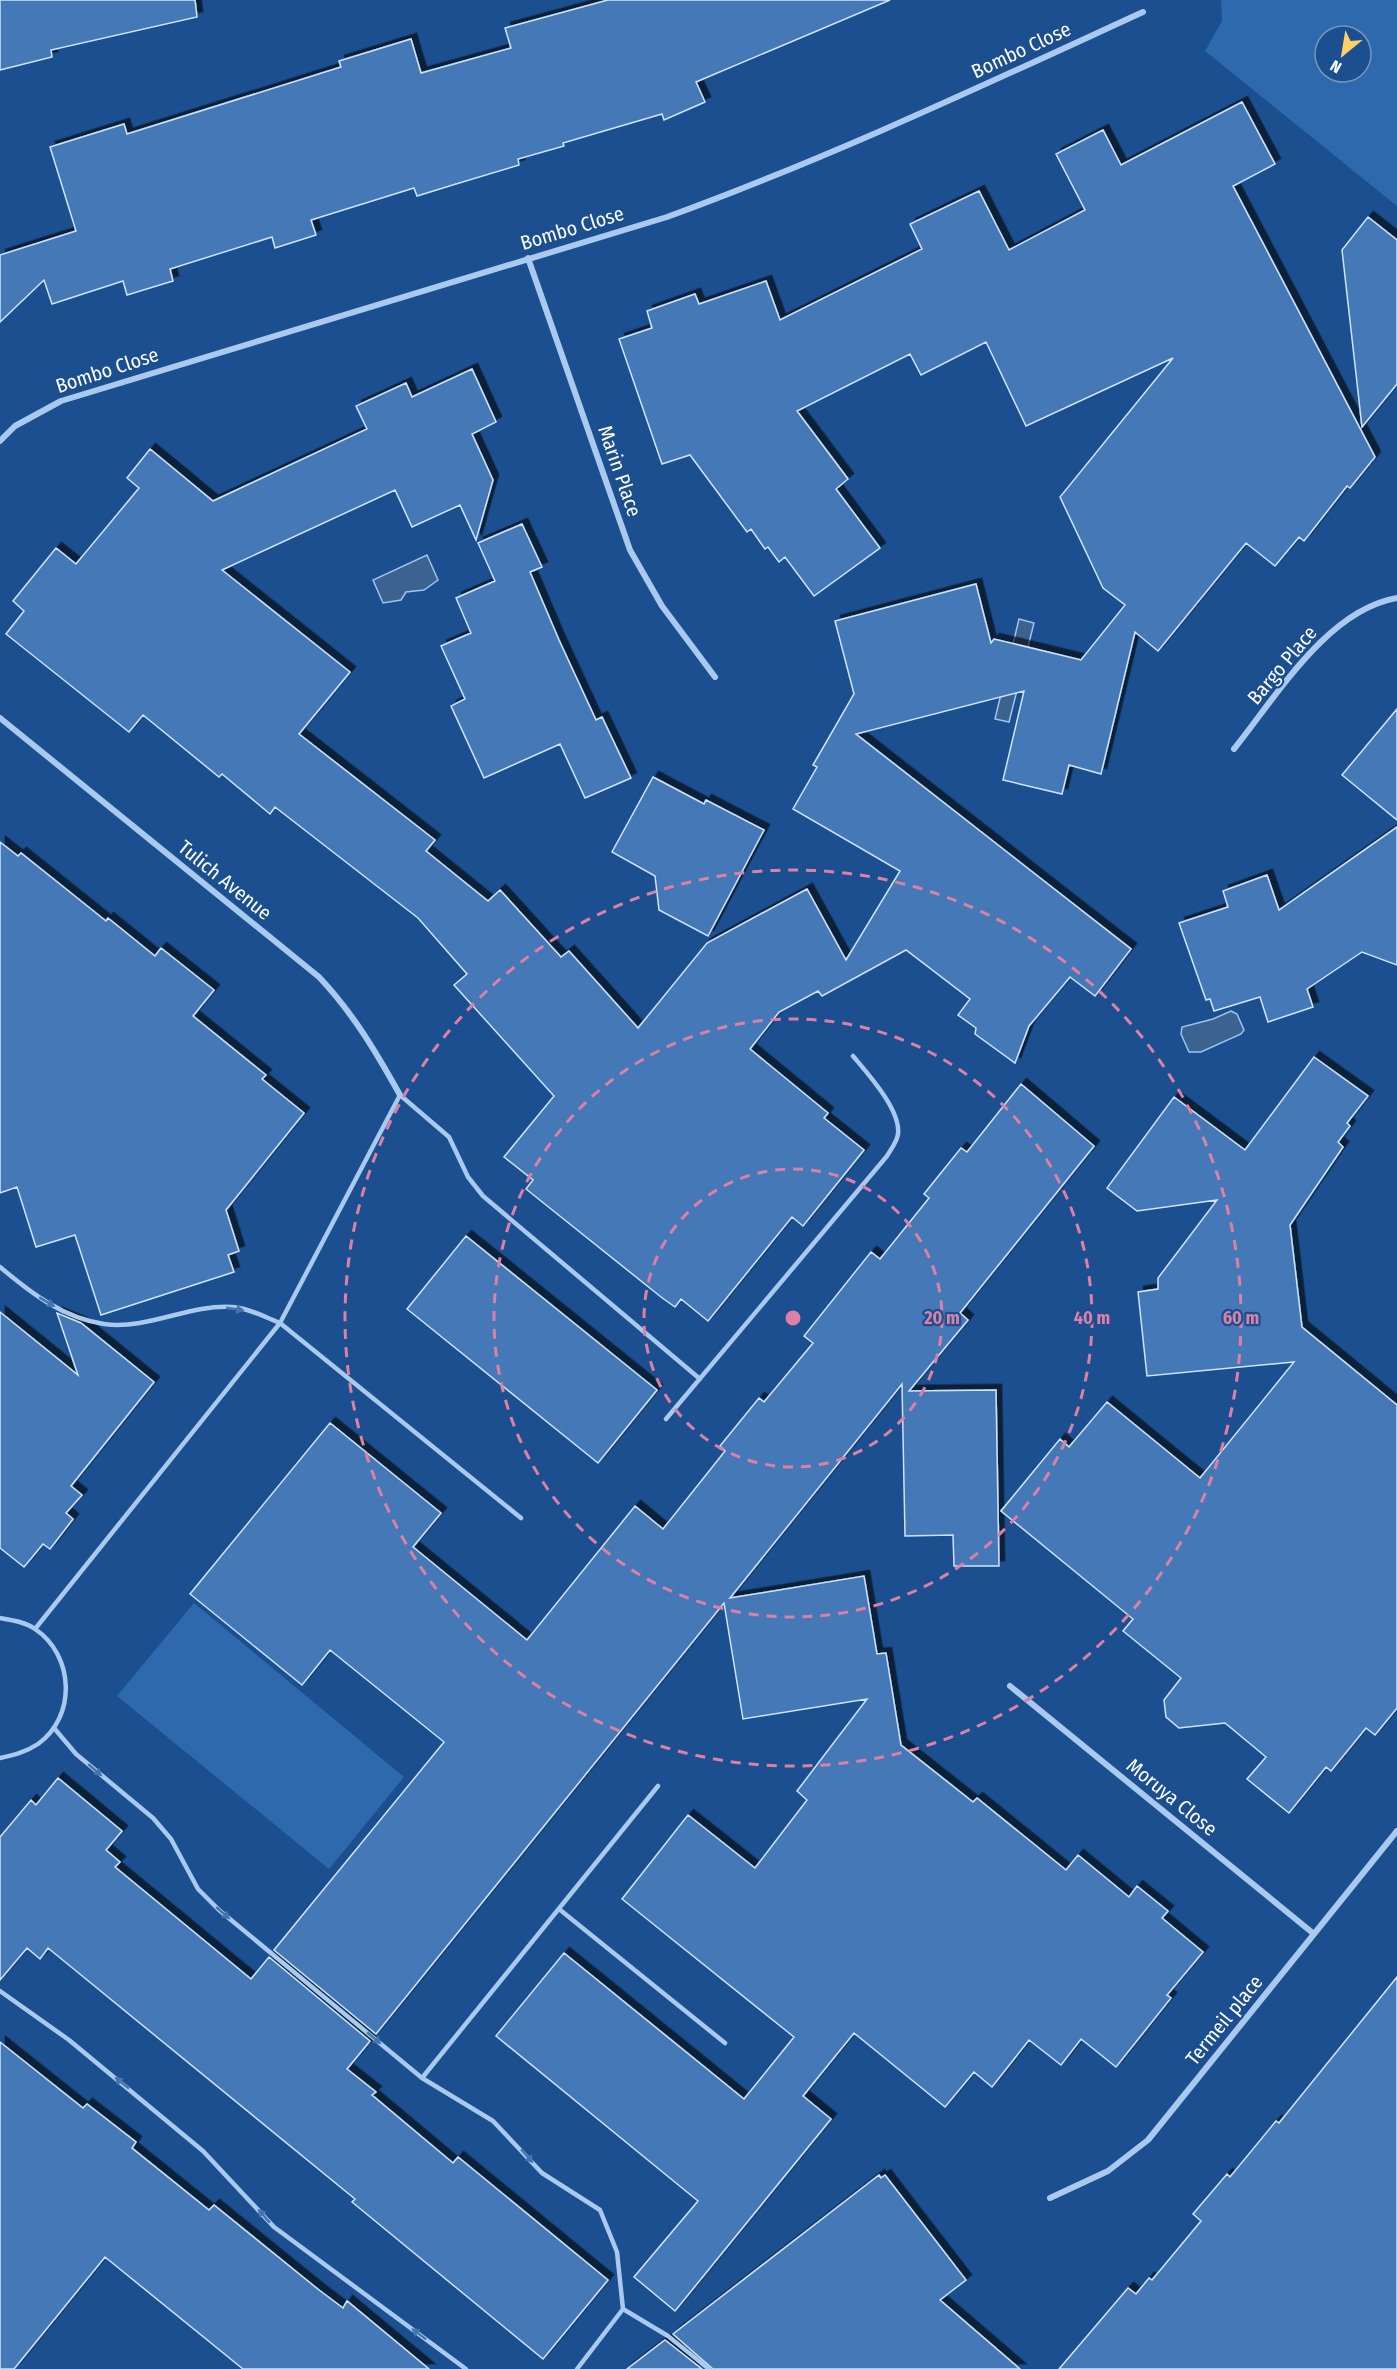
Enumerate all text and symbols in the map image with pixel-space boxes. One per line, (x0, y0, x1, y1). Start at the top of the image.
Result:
street label: Bombo Close (968, 17, 1074, 83)
north arrow (1313, 24, 1373, 84)
text: N (1327, 56, 1345, 77)
street label: Bombo Close (517, 201, 627, 255)
street label: Bombo Close (53, 342, 161, 398)
street label: Marin Place (593, 422, 647, 520)
street label: Bargo Place (1242, 621, 1322, 709)
street label: Tulich Avenue (173, 835, 277, 925)
one-way arrow (39, 1297, 55, 1308)
one-way arrow (226, 1304, 245, 1313)
text: 20 m (923, 1307, 960, 1329)
text: 40 m (1074, 1307, 1110, 1329)
text: 60 m (1223, 1307, 1259, 1329)
centre of rings (783, 1308, 803, 1328)
street label: Moruya Close (1122, 1753, 1222, 1841)
one-way arrow (87, 1763, 102, 1777)
one-way arrow (215, 1907, 231, 1920)
street label: Termeil place (1180, 1970, 1268, 2070)
one-way arrow (366, 2031, 381, 2043)
one-way arrow (115, 2077, 130, 2090)
one-way arrow (520, 2148, 533, 2163)
one-way arrow (258, 2209, 271, 2224)
one-way arrow (412, 2328, 427, 2340)

